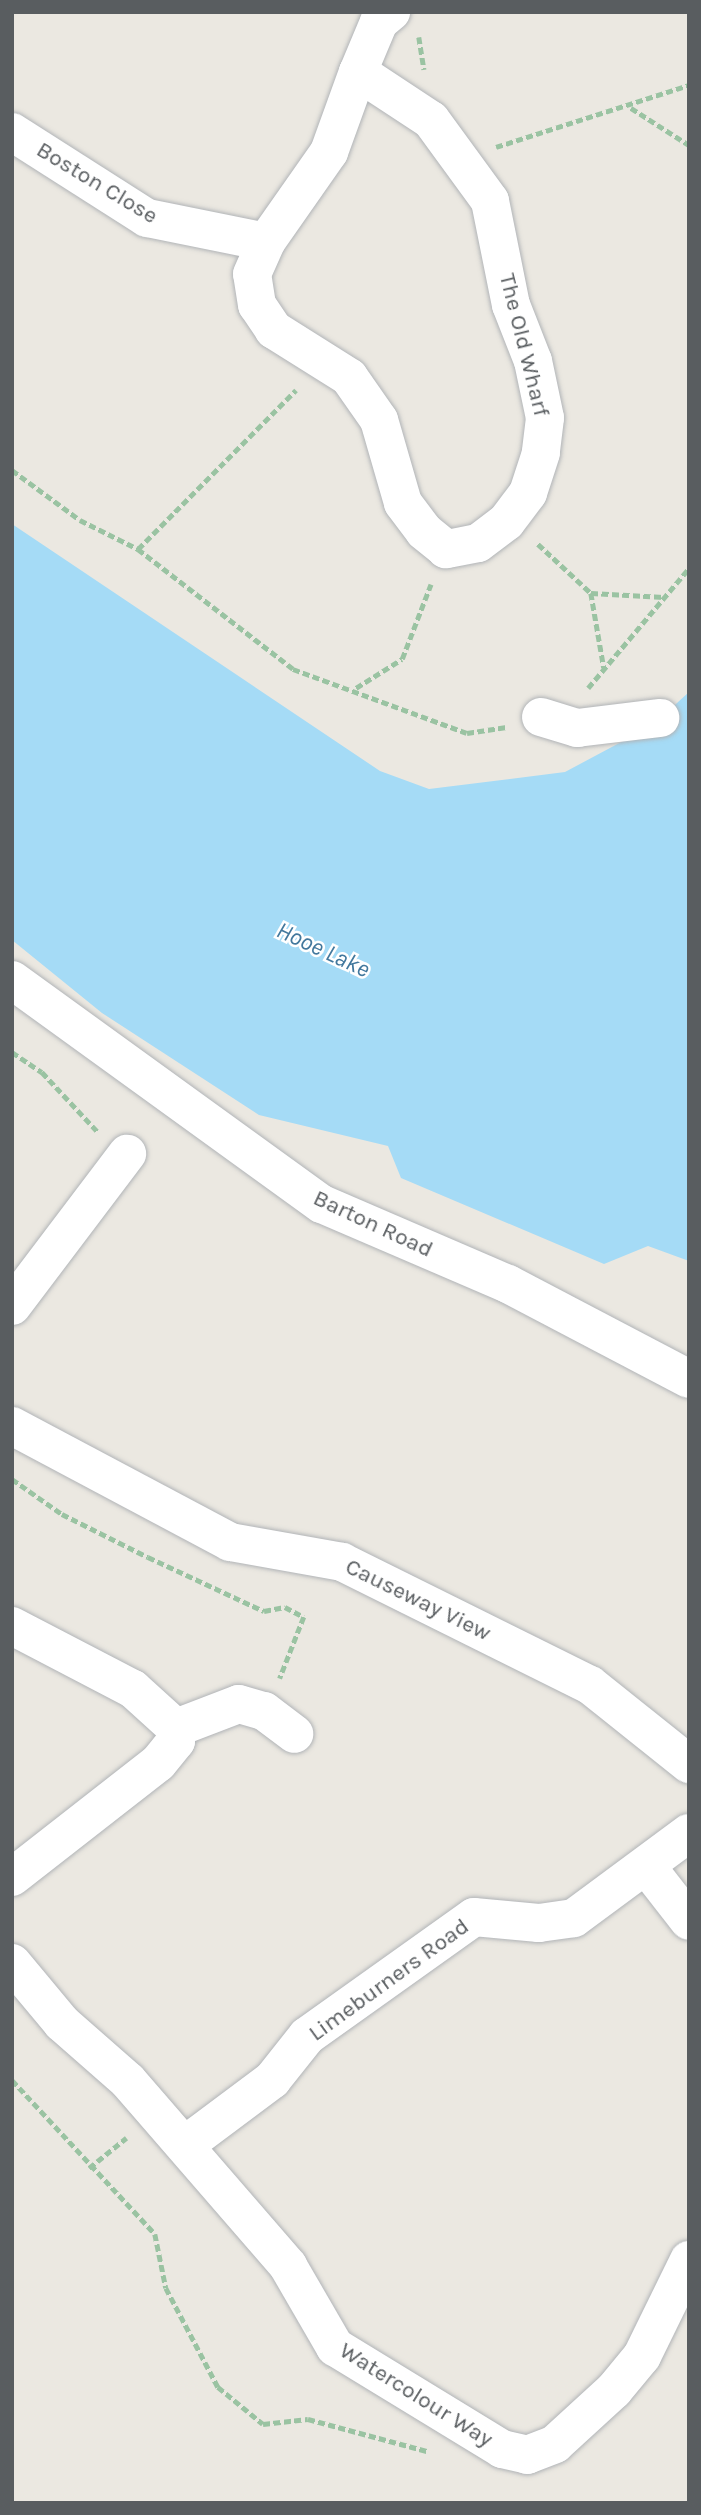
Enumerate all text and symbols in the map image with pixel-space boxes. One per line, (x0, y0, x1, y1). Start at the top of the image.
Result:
street label: Boston Close (31, 136, 163, 230)
street label: The Old Wharf (493, 271, 555, 419)
water label: Hooe Lake (272, 916, 374, 984)
street label: Barton Road (309, 1184, 437, 1264)
street label: Causeway View (341, 1553, 495, 1647)
street label: Limeburners Road (304, 1913, 474, 2047)
street label: Watercolour Way (334, 2337, 498, 2453)

